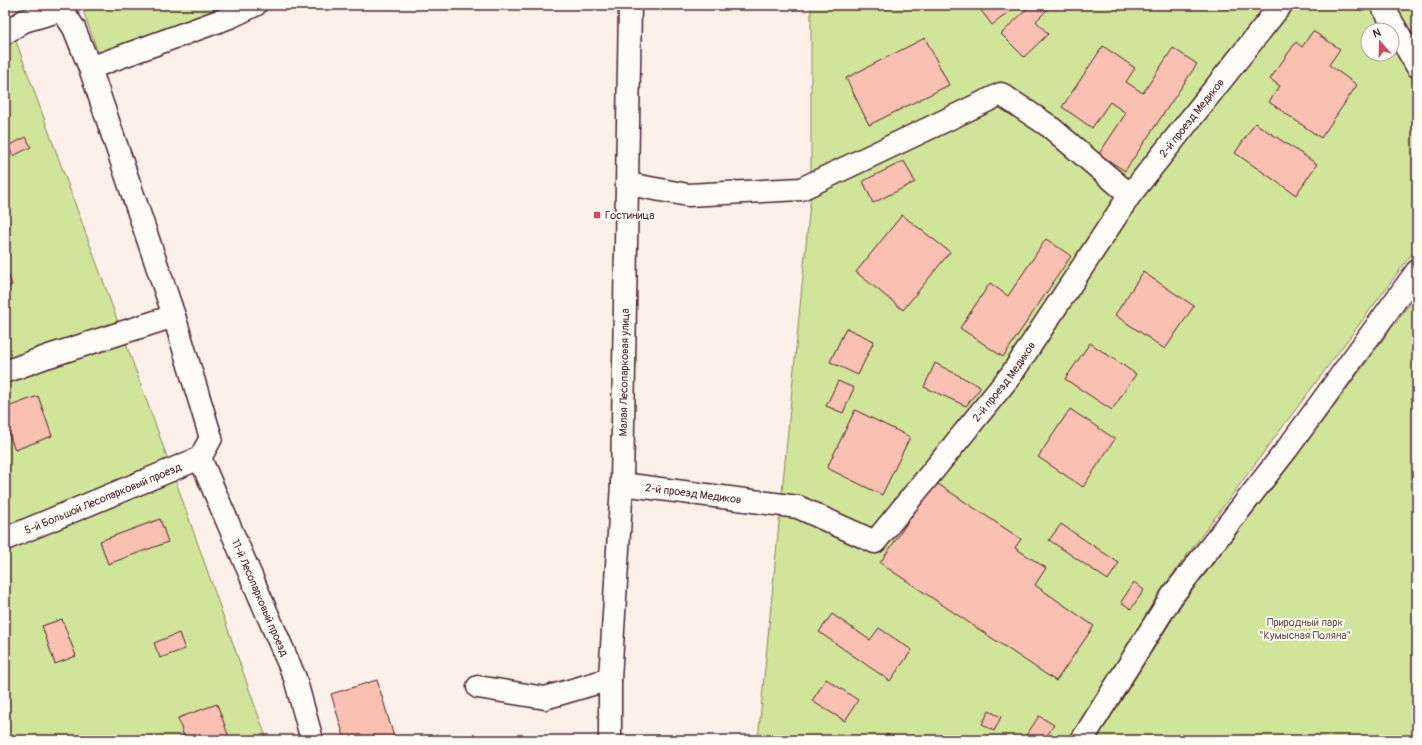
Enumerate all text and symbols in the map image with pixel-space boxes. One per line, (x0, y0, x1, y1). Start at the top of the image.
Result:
north arrow (1360, 22, 1400, 62)
text: N (1371, 26, 1383, 40)
street label: 2-й проезд Медиков (1157, 76, 1227, 160)
place label: Гостиница (605, 209, 654, 222)
marker: Гостиница (592, 210, 602, 220)
street label: Малая Лесопарковая улица (617, 308, 632, 437)
street label: 2-й проезд Медиков (970, 339, 1038, 424)
street label: 5-й Большой Лесопарковый проезд (23, 460, 184, 537)
street label: 2-й проезд Медиков (644, 481, 742, 507)
street label: 11-й Лесопарковый проезд (229, 537, 291, 659)
park label: Природный парк "Кумысная Поляна" (1259, 616, 1351, 642)

